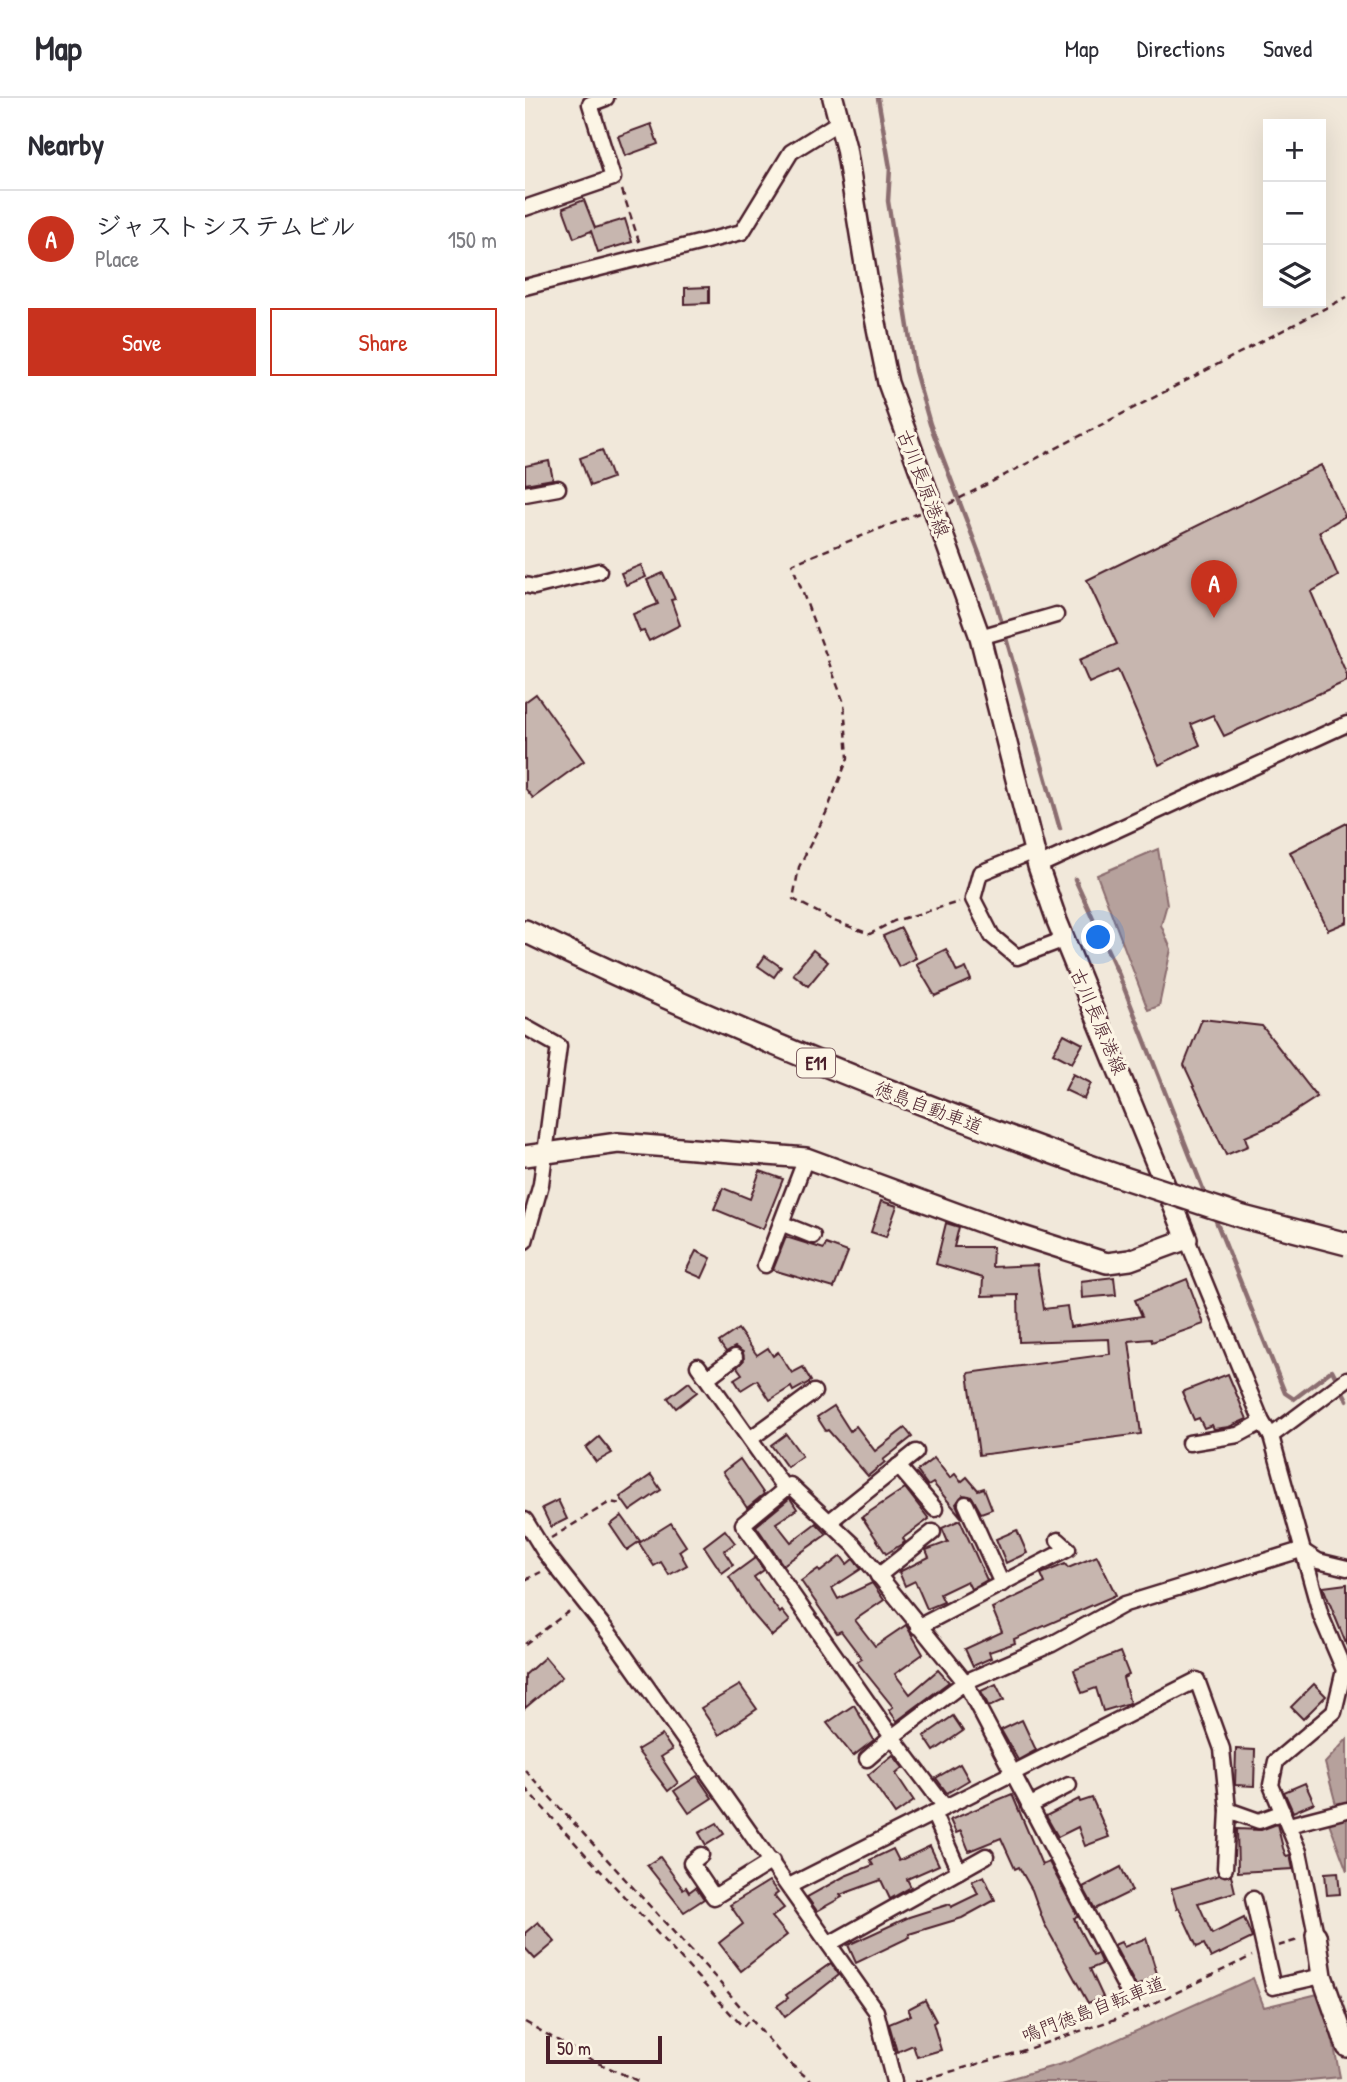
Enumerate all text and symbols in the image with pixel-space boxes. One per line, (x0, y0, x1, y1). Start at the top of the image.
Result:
text: Map (35, 26, 82, 70)
text: Map (1065, 32, 1099, 64)
text: Directions (1137, 32, 1225, 64)
text: Saved (1263, 32, 1312, 64)
map controls (1263, 119, 1326, 308)
button: + (1263, 119, 1326, 182)
text: Nearby (28, 124, 104, 164)
button: − (1263, 182, 1326, 245)
text: ジャストシステムビル (95, 208, 356, 243)
text: A (45, 224, 57, 255)
text: 150 m (448, 224, 497, 255)
text: Place (95, 243, 139, 274)
button: layers (1263, 245, 1326, 308)
button: Save (28, 308, 256, 376)
button: Share (270, 308, 497, 376)
street label: 古川長原港線 (891, 425, 957, 541)
pin: A (1191, 560, 1237, 618)
your location (1081, 920, 1115, 954)
street label: 古川長原港線 (1065, 963, 1133, 1079)
road number: E11 (797, 1048, 835, 1078)
street label: 徳島自動車道 (871, 1074, 987, 1140)
street label: 鳴門徳島自転車道 (1017, 1970, 1169, 2048)
scale bar (546, 2033, 661, 2065)
text: 50 m (557, 2035, 591, 2061)

